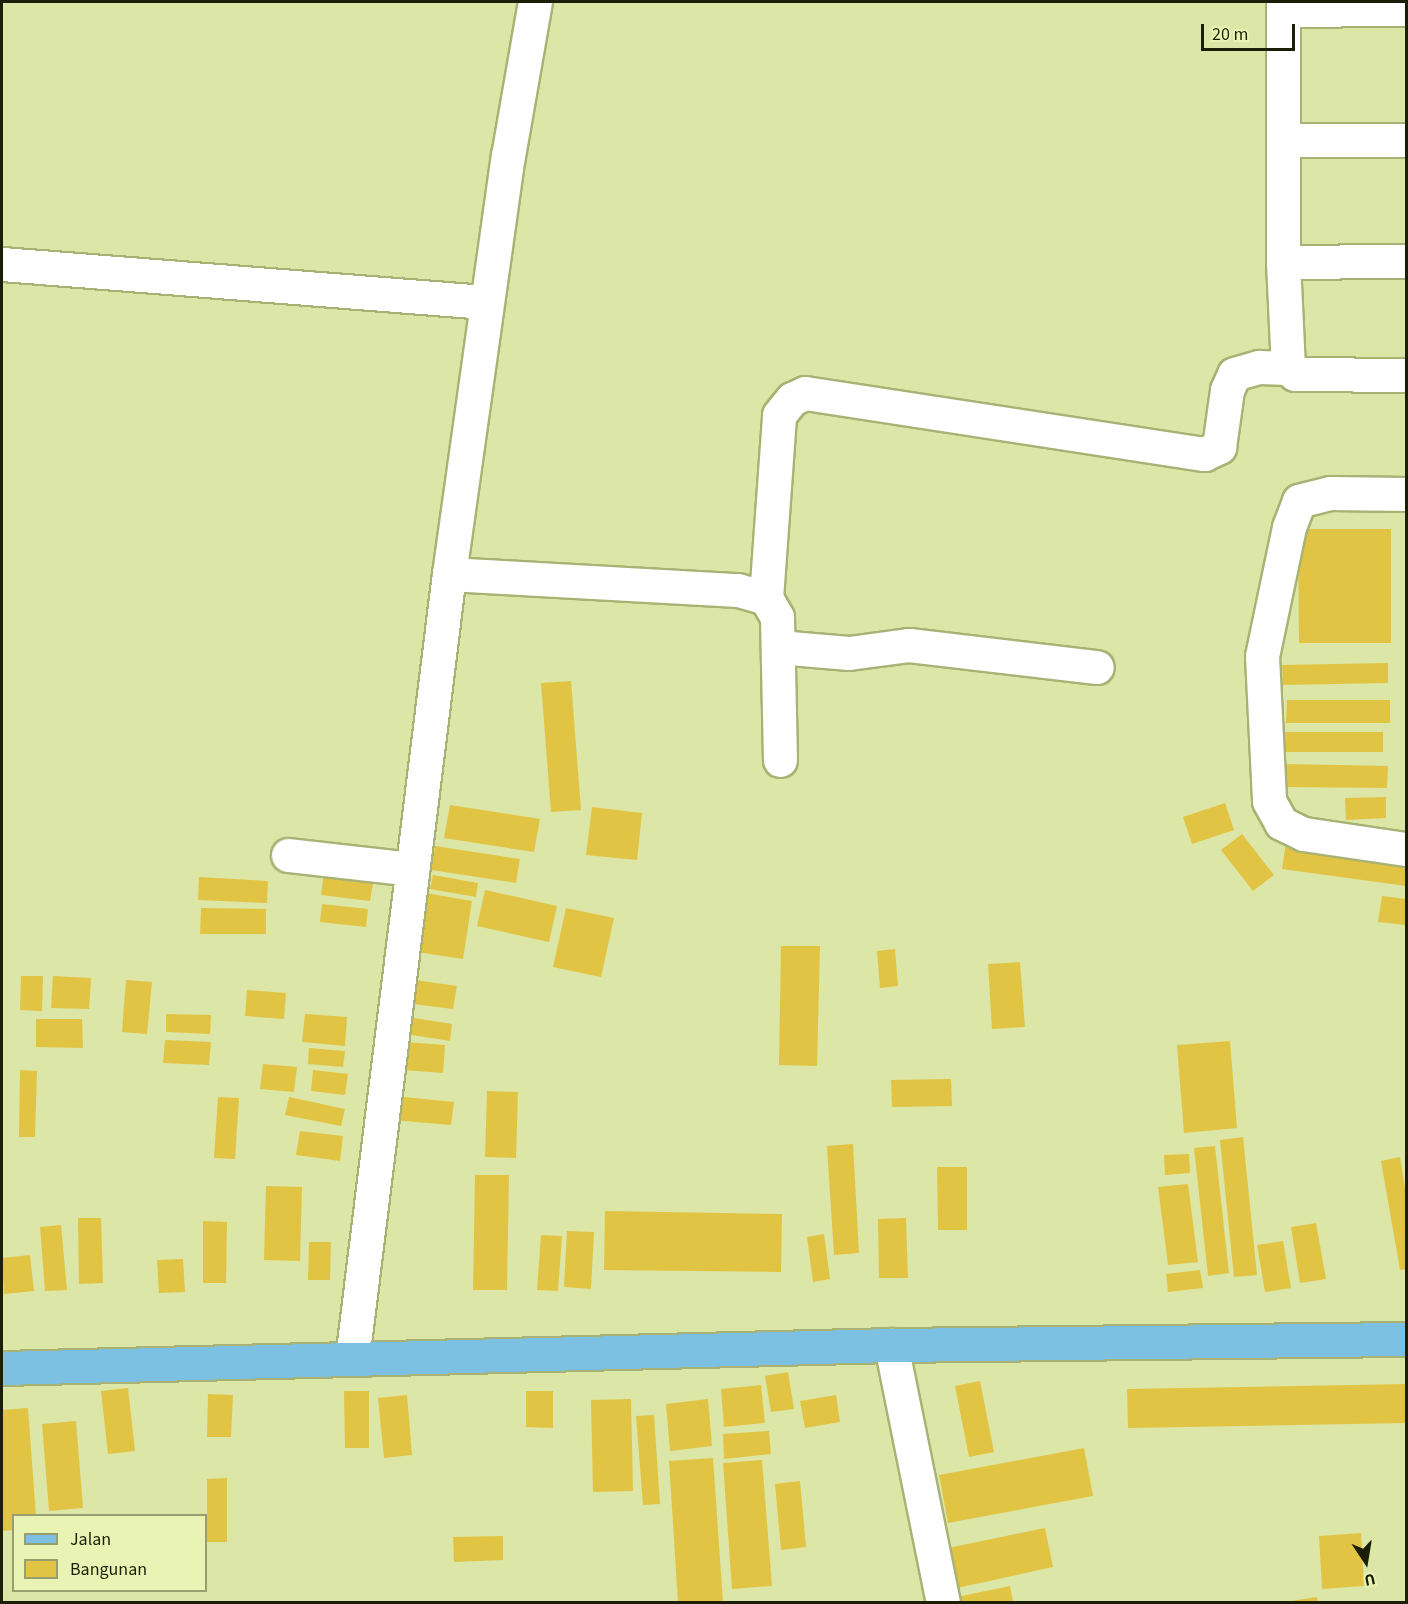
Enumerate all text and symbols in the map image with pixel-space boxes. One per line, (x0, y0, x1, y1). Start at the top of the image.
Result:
scale bar (1204, 12, 1298, 50)
text: 20 m (1212, 22, 1248, 47)
legend (12, 1514, 207, 1592)
text: Jalan (70, 1527, 111, 1552)
north arrow (1336, 1532, 1396, 1592)
text: Bangunan (70, 1557, 147, 1582)
text: U (1362, 1568, 1377, 1591)

